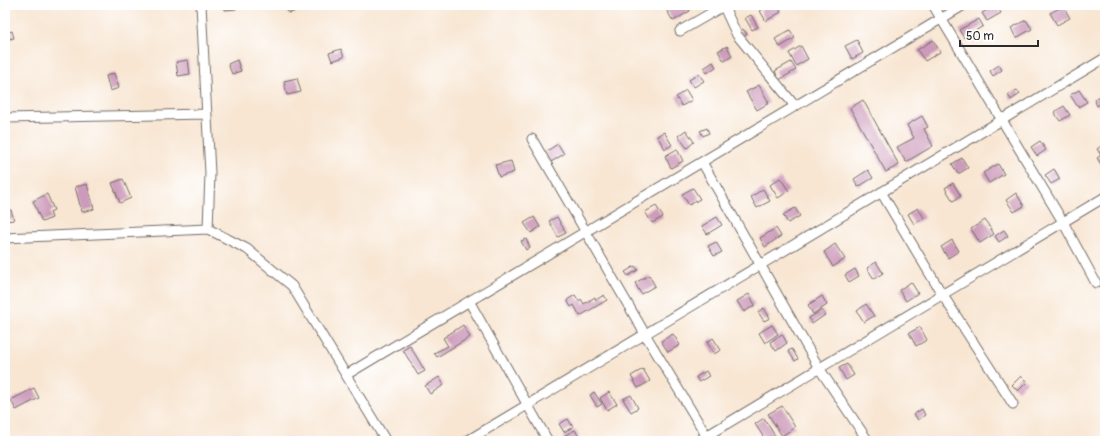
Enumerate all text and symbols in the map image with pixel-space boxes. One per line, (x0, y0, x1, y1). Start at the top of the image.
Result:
scale bar (960, 22, 1038, 48)
text: 50 m (966, 29, 994, 44)

